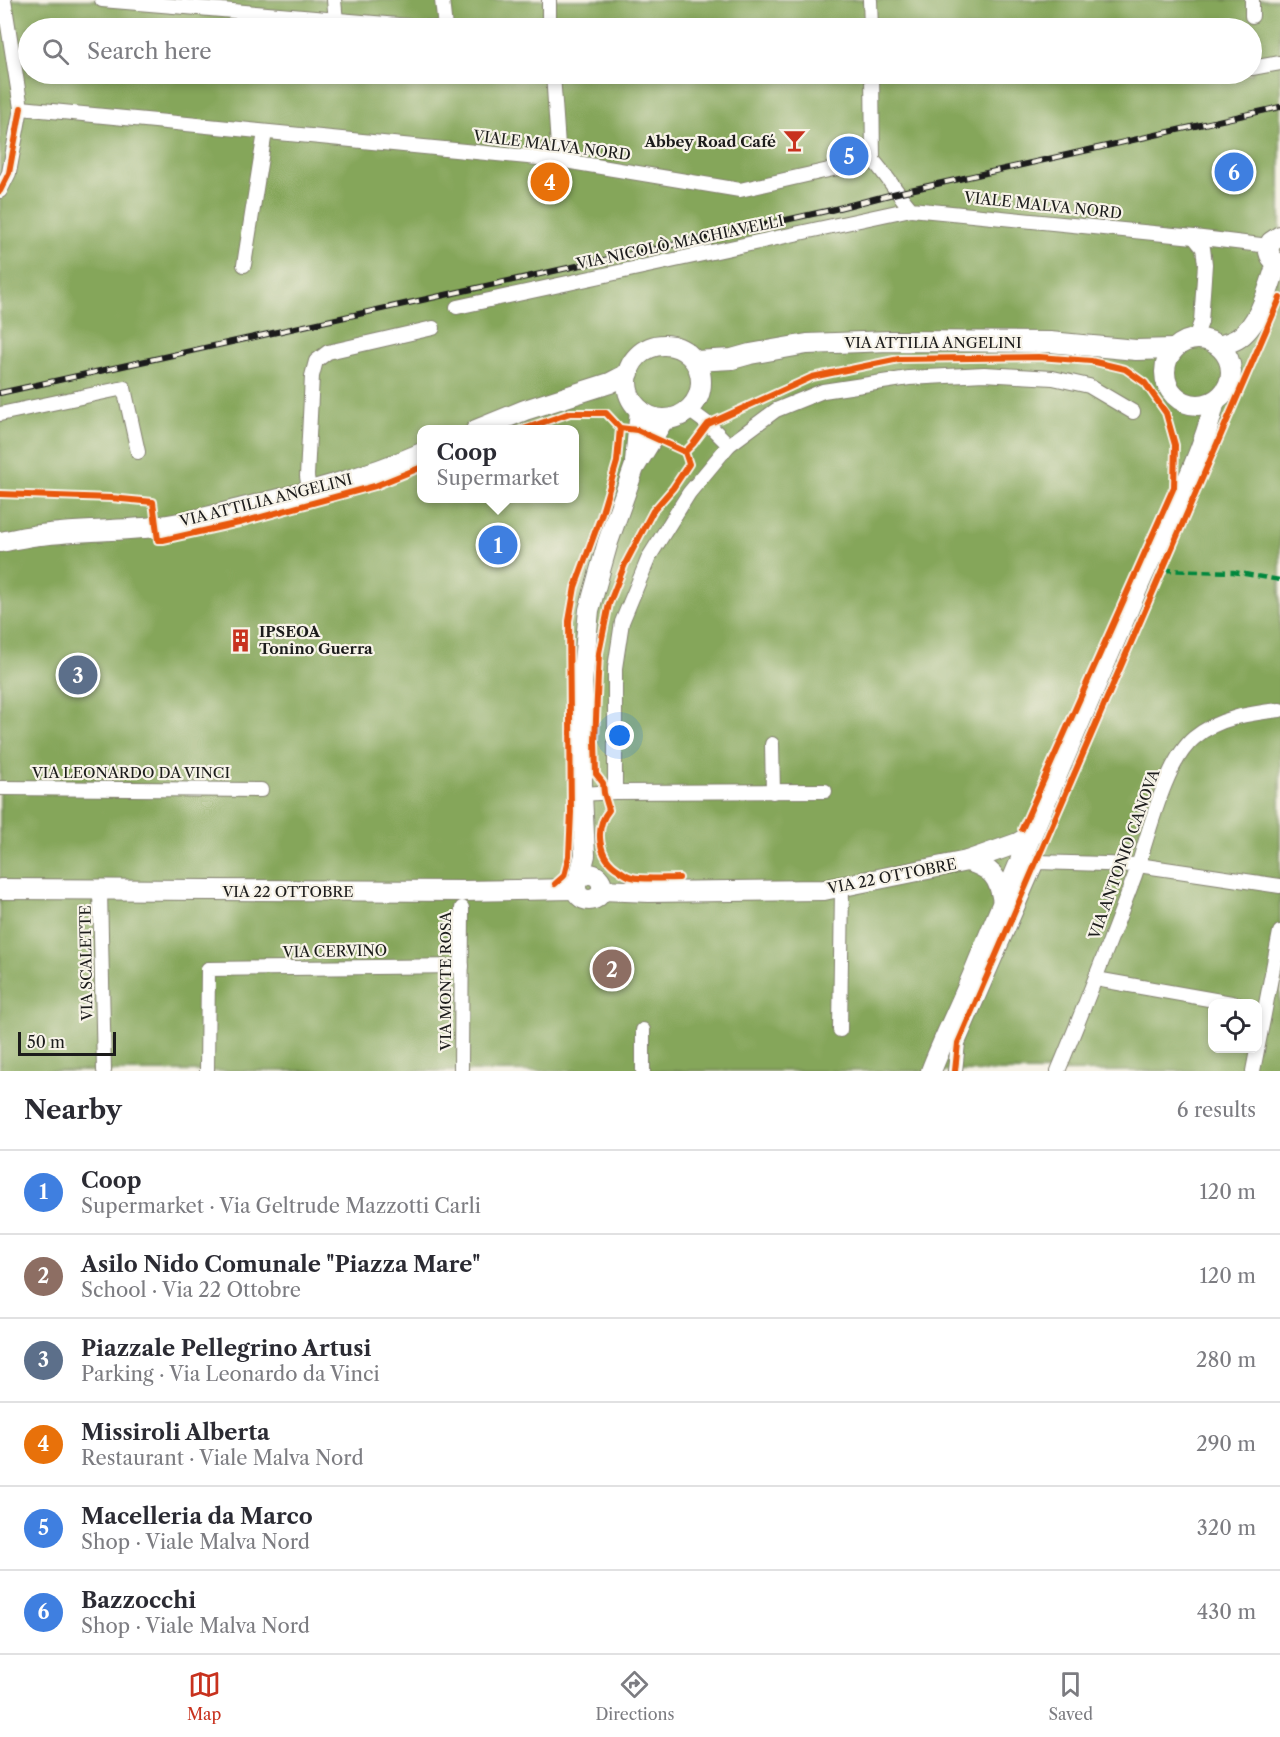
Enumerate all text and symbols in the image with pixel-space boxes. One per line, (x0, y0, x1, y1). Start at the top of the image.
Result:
search box (18, 18, 1262, 84)
icon: search (39, 35, 72, 68)
text: Search here (87, 38, 212, 65)
street label: VIALE MALVA NORD (471, 126, 632, 164)
bar icon: Abbey Road Café (781, 128, 807, 154)
place label: Abbey Road Café (643, 132, 776, 151)
pin: 5 (830, 134, 868, 178)
pin: 6 (1214, 150, 1254, 195)
pin: 4 (530, 160, 570, 204)
street label: VIALE MALVA NORD (962, 187, 1123, 223)
street label: VIA NICOLÒ MACHIAVELLI (574, 211, 785, 273)
street label: VIA ATTILIA ANGELINI (843, 333, 1022, 352)
popup (417, 425, 579, 503)
text: Coop (437, 439, 497, 466)
text: Supermarket (437, 466, 559, 490)
street label: VIA ATTILIA ANGELINI (177, 469, 354, 531)
pin: 1 (478, 522, 518, 568)
place label: IPSEOA Tonino Guerra (259, 622, 373, 658)
building icon: IPSEOA Tonino Guerra (228, 627, 254, 653)
pin: 3 (58, 652, 98, 698)
your location (605, 721, 634, 750)
street label: VIA LEONARDO DA VINCI (31, 763, 230, 782)
street label: VIA ANTONIO CANOVA (1084, 766, 1164, 943)
street label: VIA 22 OTTOBRE (825, 854, 958, 898)
street label: VIA 22 OTTOBRE (221, 882, 354, 901)
street label: VIA SCALETTE (75, 905, 97, 1022)
street label: VIA MONTE ROSA (436, 910, 455, 1052)
street label: VIA CERVINO (282, 941, 387, 961)
pin: 2 (592, 946, 632, 992)
map controls (1208, 999, 1262, 1053)
button: locate (1208, 999, 1262, 1053)
scale bar (18, 1029, 116, 1056)
text: 50 m (27, 1032, 65, 1052)
text: Nearby (24, 1094, 122, 1126)
text: 6 results (1177, 1098, 1256, 1122)
text: Coop (81, 1167, 141, 1194)
text: 1 (39, 1180, 48, 1204)
text: 120 m (1199, 1180, 1256, 1204)
text: Supermarket · Via Geltrude Mazzotti Carli (81, 1194, 481, 1218)
text: Asilo Nido Comunale "Piazza Mare" (81, 1251, 480, 1278)
text: 2 (38, 1264, 49, 1288)
text: 120 m (1199, 1264, 1256, 1288)
text: School · Via 22 Ottobre (81, 1278, 301, 1302)
text: Piazzale Pellegrino Artusi (81, 1335, 371, 1362)
text: 3 (38, 1348, 49, 1372)
text: 280 m (1196, 1348, 1256, 1372)
text: Parking · Via Leonardo da Vinci (81, 1362, 380, 1386)
text: Missiroli Alberta (81, 1419, 270, 1446)
text: 4 (38, 1432, 49, 1456)
text: 290 m (1196, 1432, 1256, 1456)
text: Restaurant · Viale Malva Nord (81, 1446, 364, 1470)
text: Macelleria da Marco (81, 1503, 313, 1530)
text: 5 (38, 1516, 49, 1540)
text: 320 m (1197, 1516, 1256, 1540)
text: Shop · Viale Malva Nord (81, 1530, 310, 1554)
text: Bazzocchi (81, 1587, 196, 1614)
text: 6 (38, 1600, 49, 1624)
text: 430 m (1197, 1600, 1256, 1624)
text: Shop · Viale Malva Nord (81, 1614, 310, 1638)
tab: Map (187, 1668, 221, 1724)
tab: Directions (595, 1668, 674, 1724)
tab: Saved (1049, 1668, 1093, 1724)

